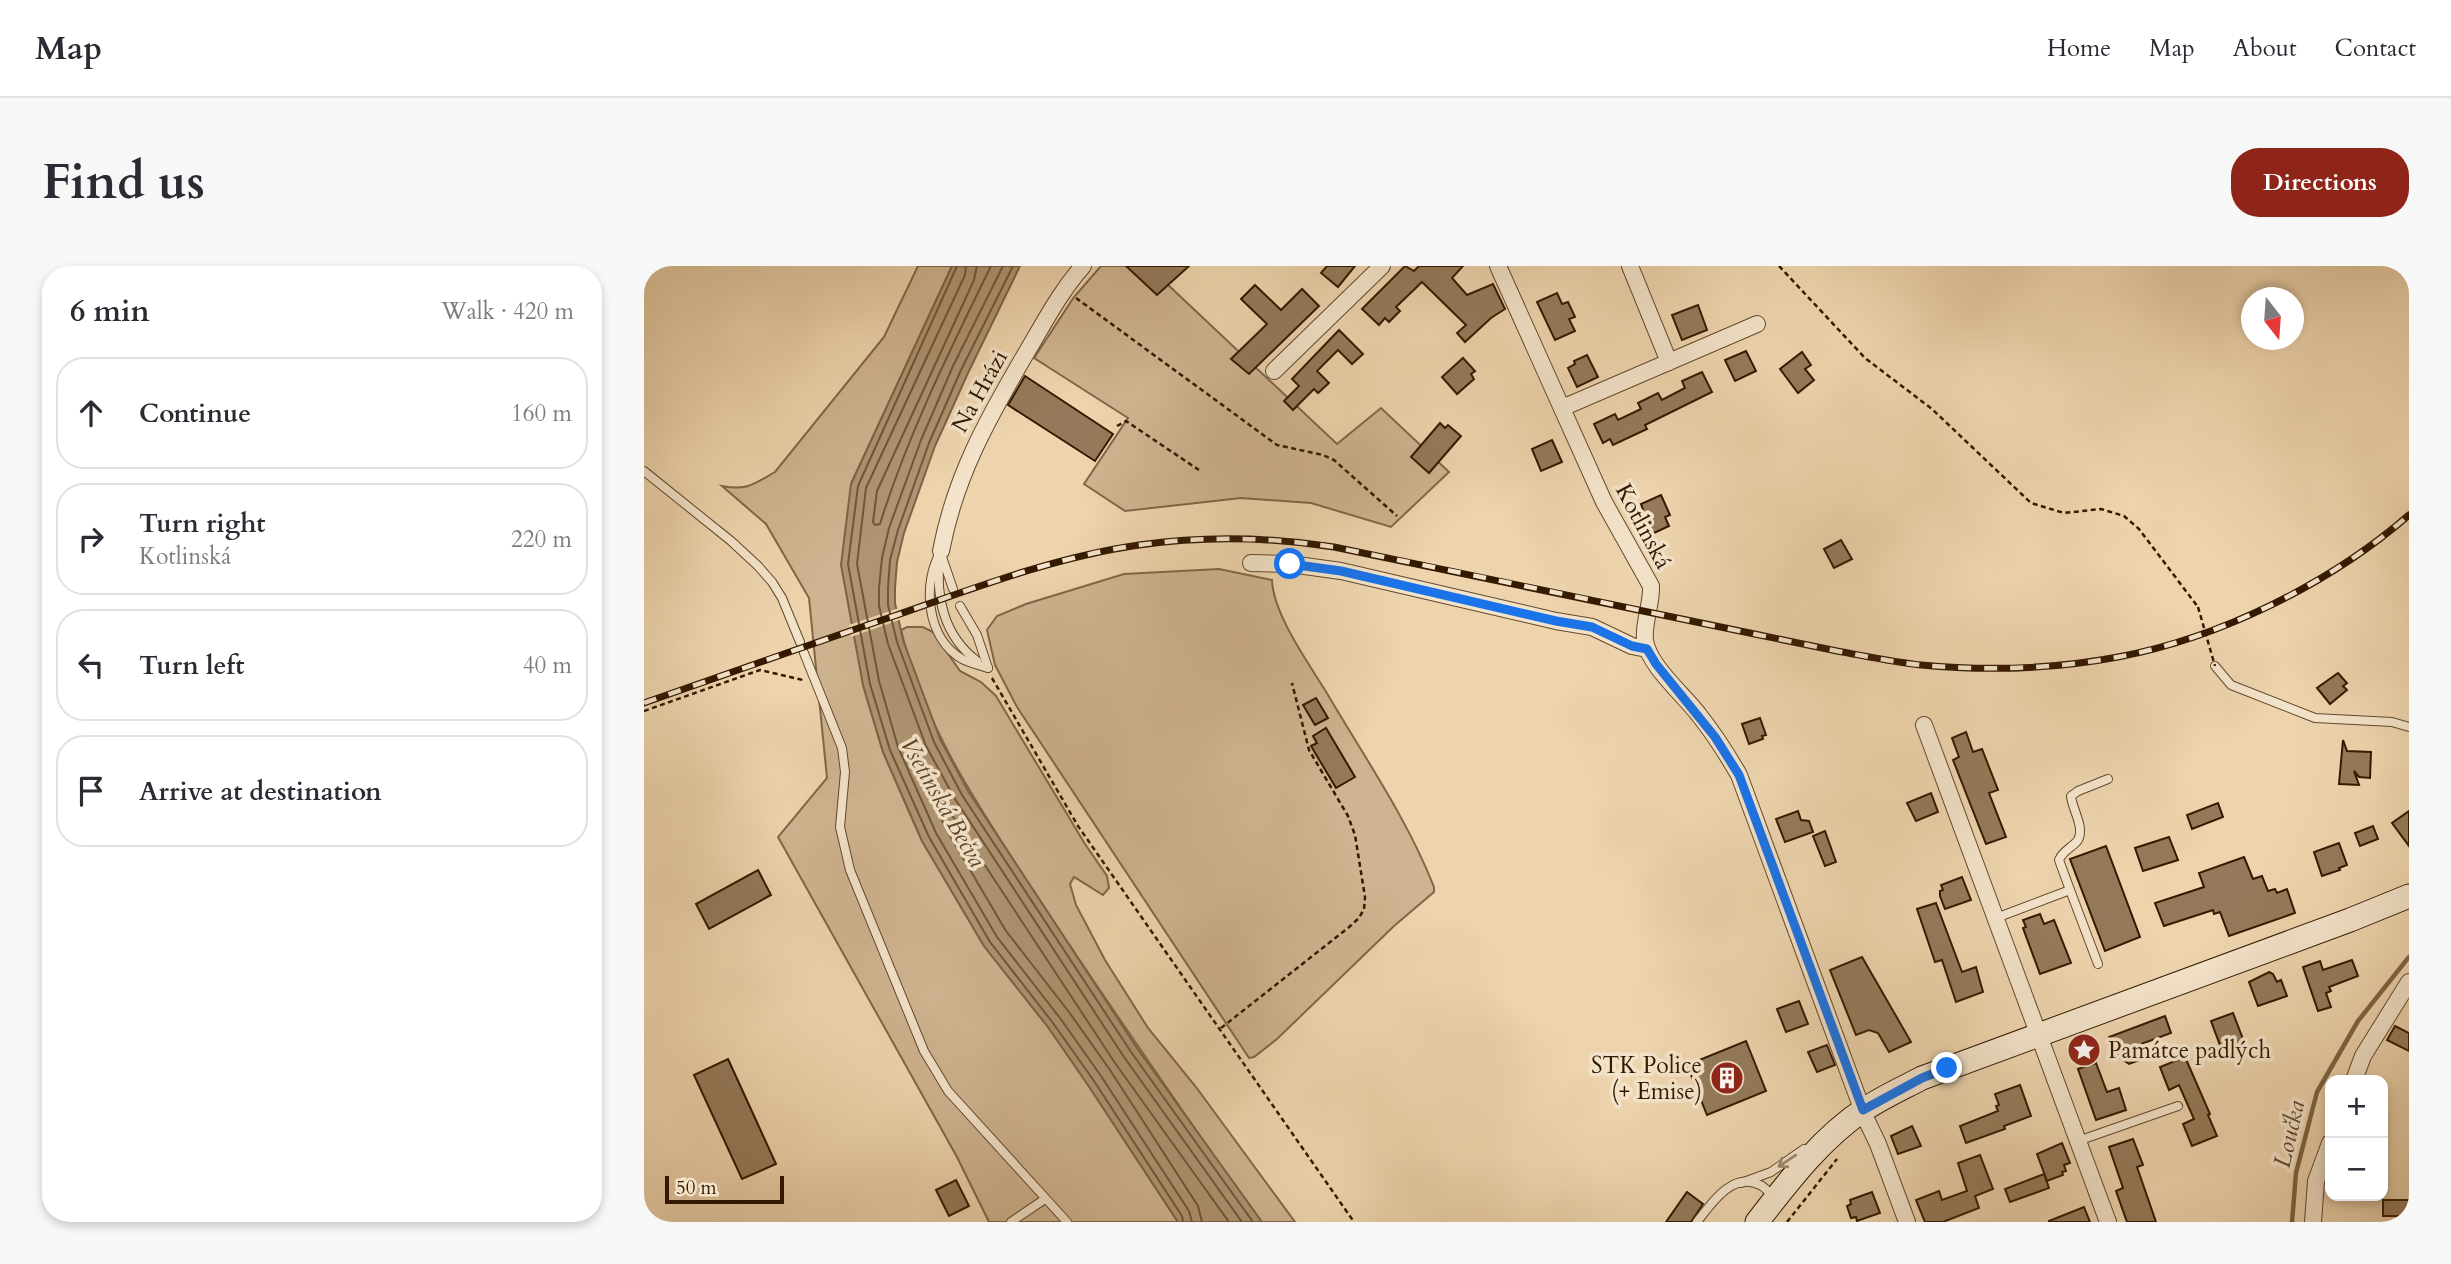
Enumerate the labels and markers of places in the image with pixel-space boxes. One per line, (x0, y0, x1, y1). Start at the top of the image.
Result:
place icon: Památce padlých (2065, 1031, 2103, 1069)
place label: Památce padlých (2108, 1035, 2271, 1066)
place label: STK Police (+ Emise) (1591, 1050, 1702, 1107)
building icon: STK Police (+ Emise) (1708, 1059, 1746, 1097)

